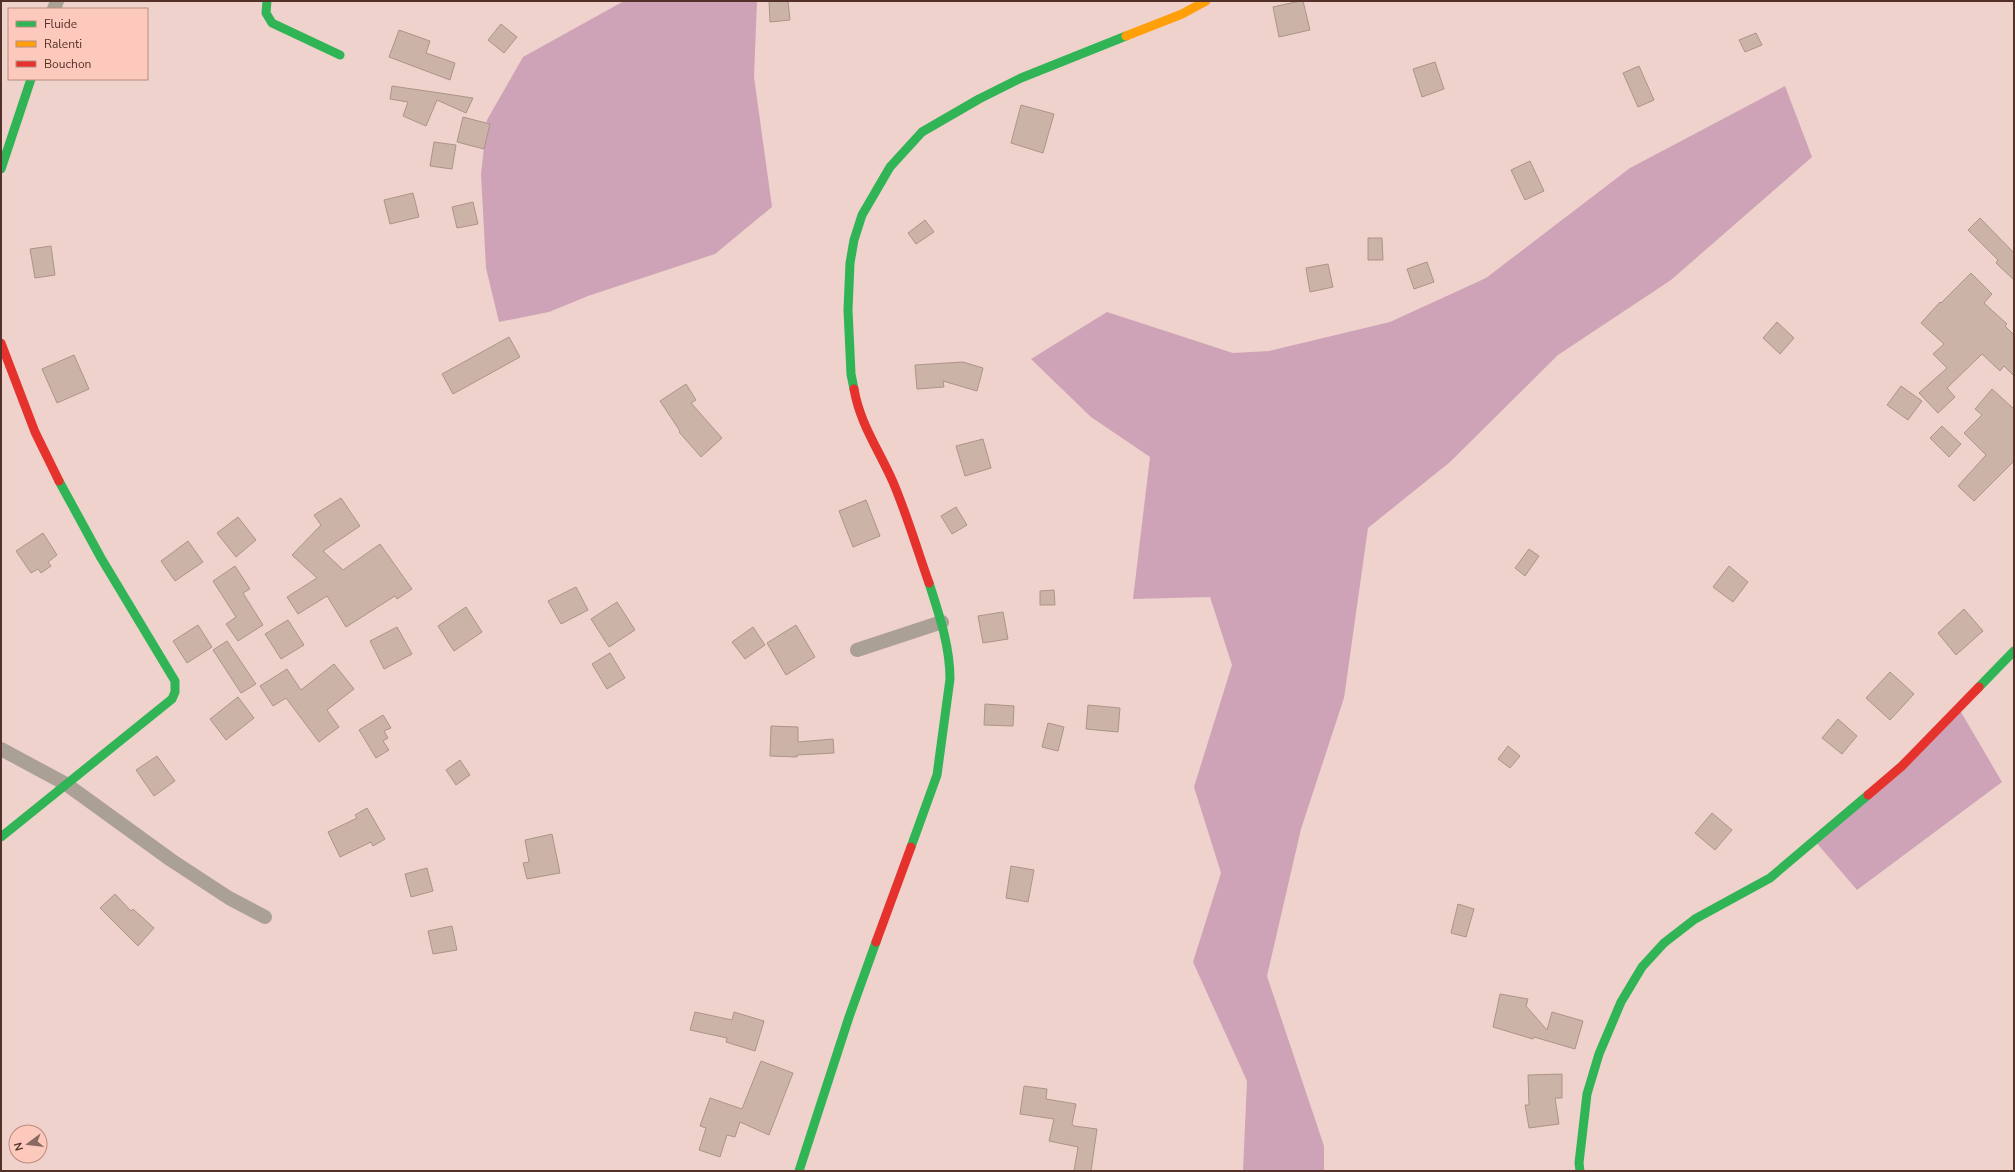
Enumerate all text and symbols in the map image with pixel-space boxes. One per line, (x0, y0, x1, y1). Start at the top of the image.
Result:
legend (8, 8, 148, 80)
text: Fluide (44, 16, 77, 32)
text: Ralenti (44, 36, 82, 52)
text: Bouchon (44, 56, 91, 72)
north arrow (8, 1124, 48, 1164)
text: N (11, 1141, 27, 1152)

